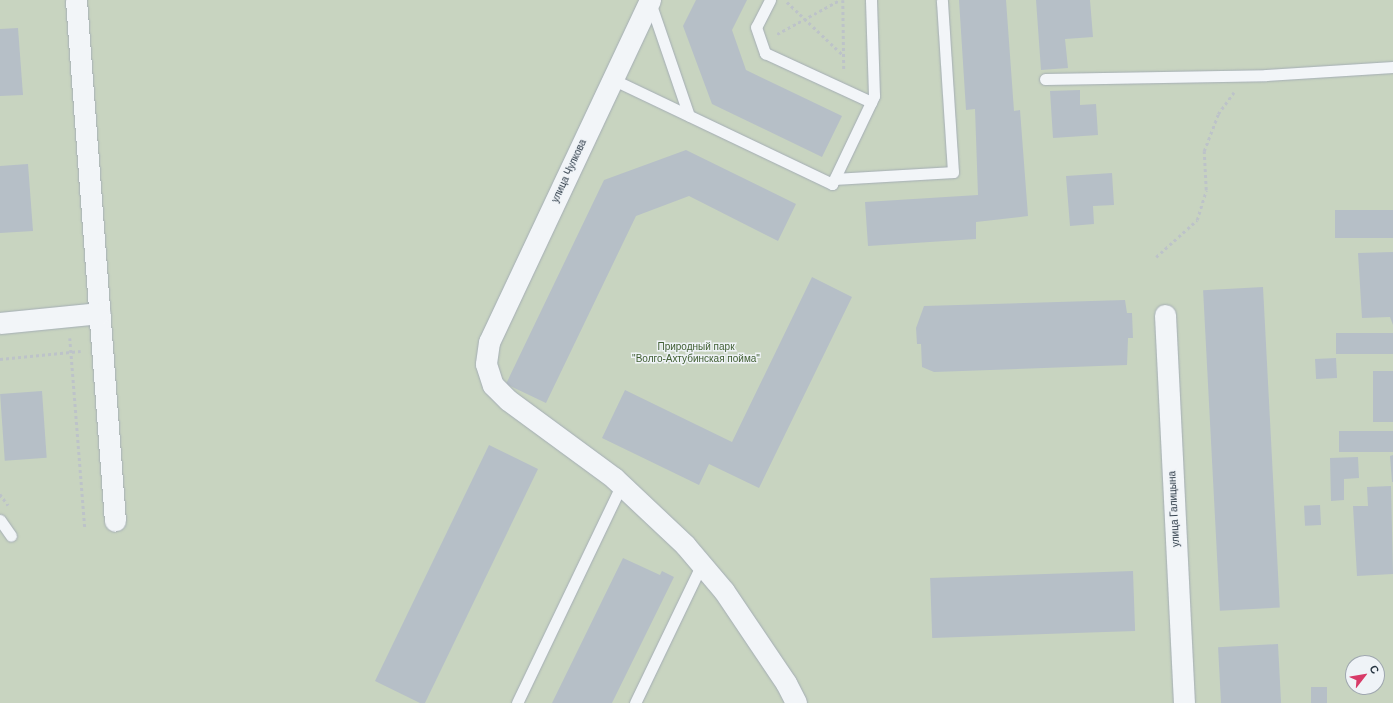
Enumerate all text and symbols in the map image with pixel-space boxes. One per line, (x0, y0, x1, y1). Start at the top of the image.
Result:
street label: улица Чулкова (549, 137, 589, 205)
park label: Природный парк "Волго-Ахтубинская пойма" (632, 340, 760, 364)
street label: улица Галицына (1166, 471, 1182, 547)
north arrow (1345, 655, 1385, 695)
text: С (1367, 663, 1382, 676)

